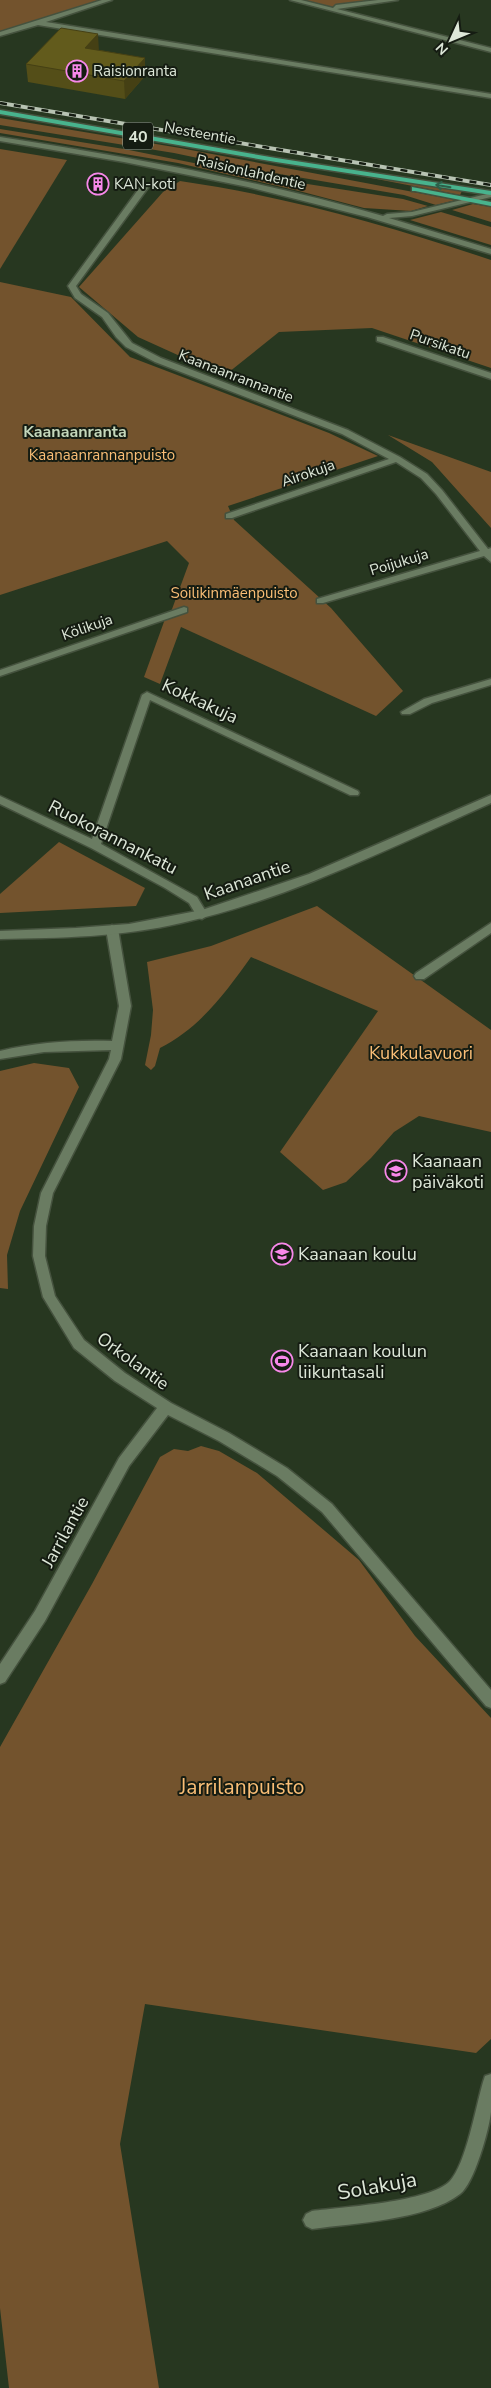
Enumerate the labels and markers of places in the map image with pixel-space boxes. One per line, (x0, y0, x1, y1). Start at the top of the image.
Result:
building icon: Raisionranta (65, 59, 89, 83)
place label: Raisionranta (93, 61, 177, 81)
building icon: KAN-koti (86, 172, 110, 196)
place label: KAN-koti (114, 174, 176, 194)
place label: Kaanaan päiväkoti (412, 1149, 484, 1194)
school or university icon: Kaanaan päiväkoti (384, 1159, 408, 1183)
school or university icon: Kaanaan koulu (270, 1242, 294, 1266)
place label: Kaanaan koulu (298, 1242, 417, 1266)
place label: Kaanaan koulun liikuntasali (298, 1339, 427, 1384)
sports icon: Kaanaan koulun liikuntasali (270, 1349, 294, 1373)

